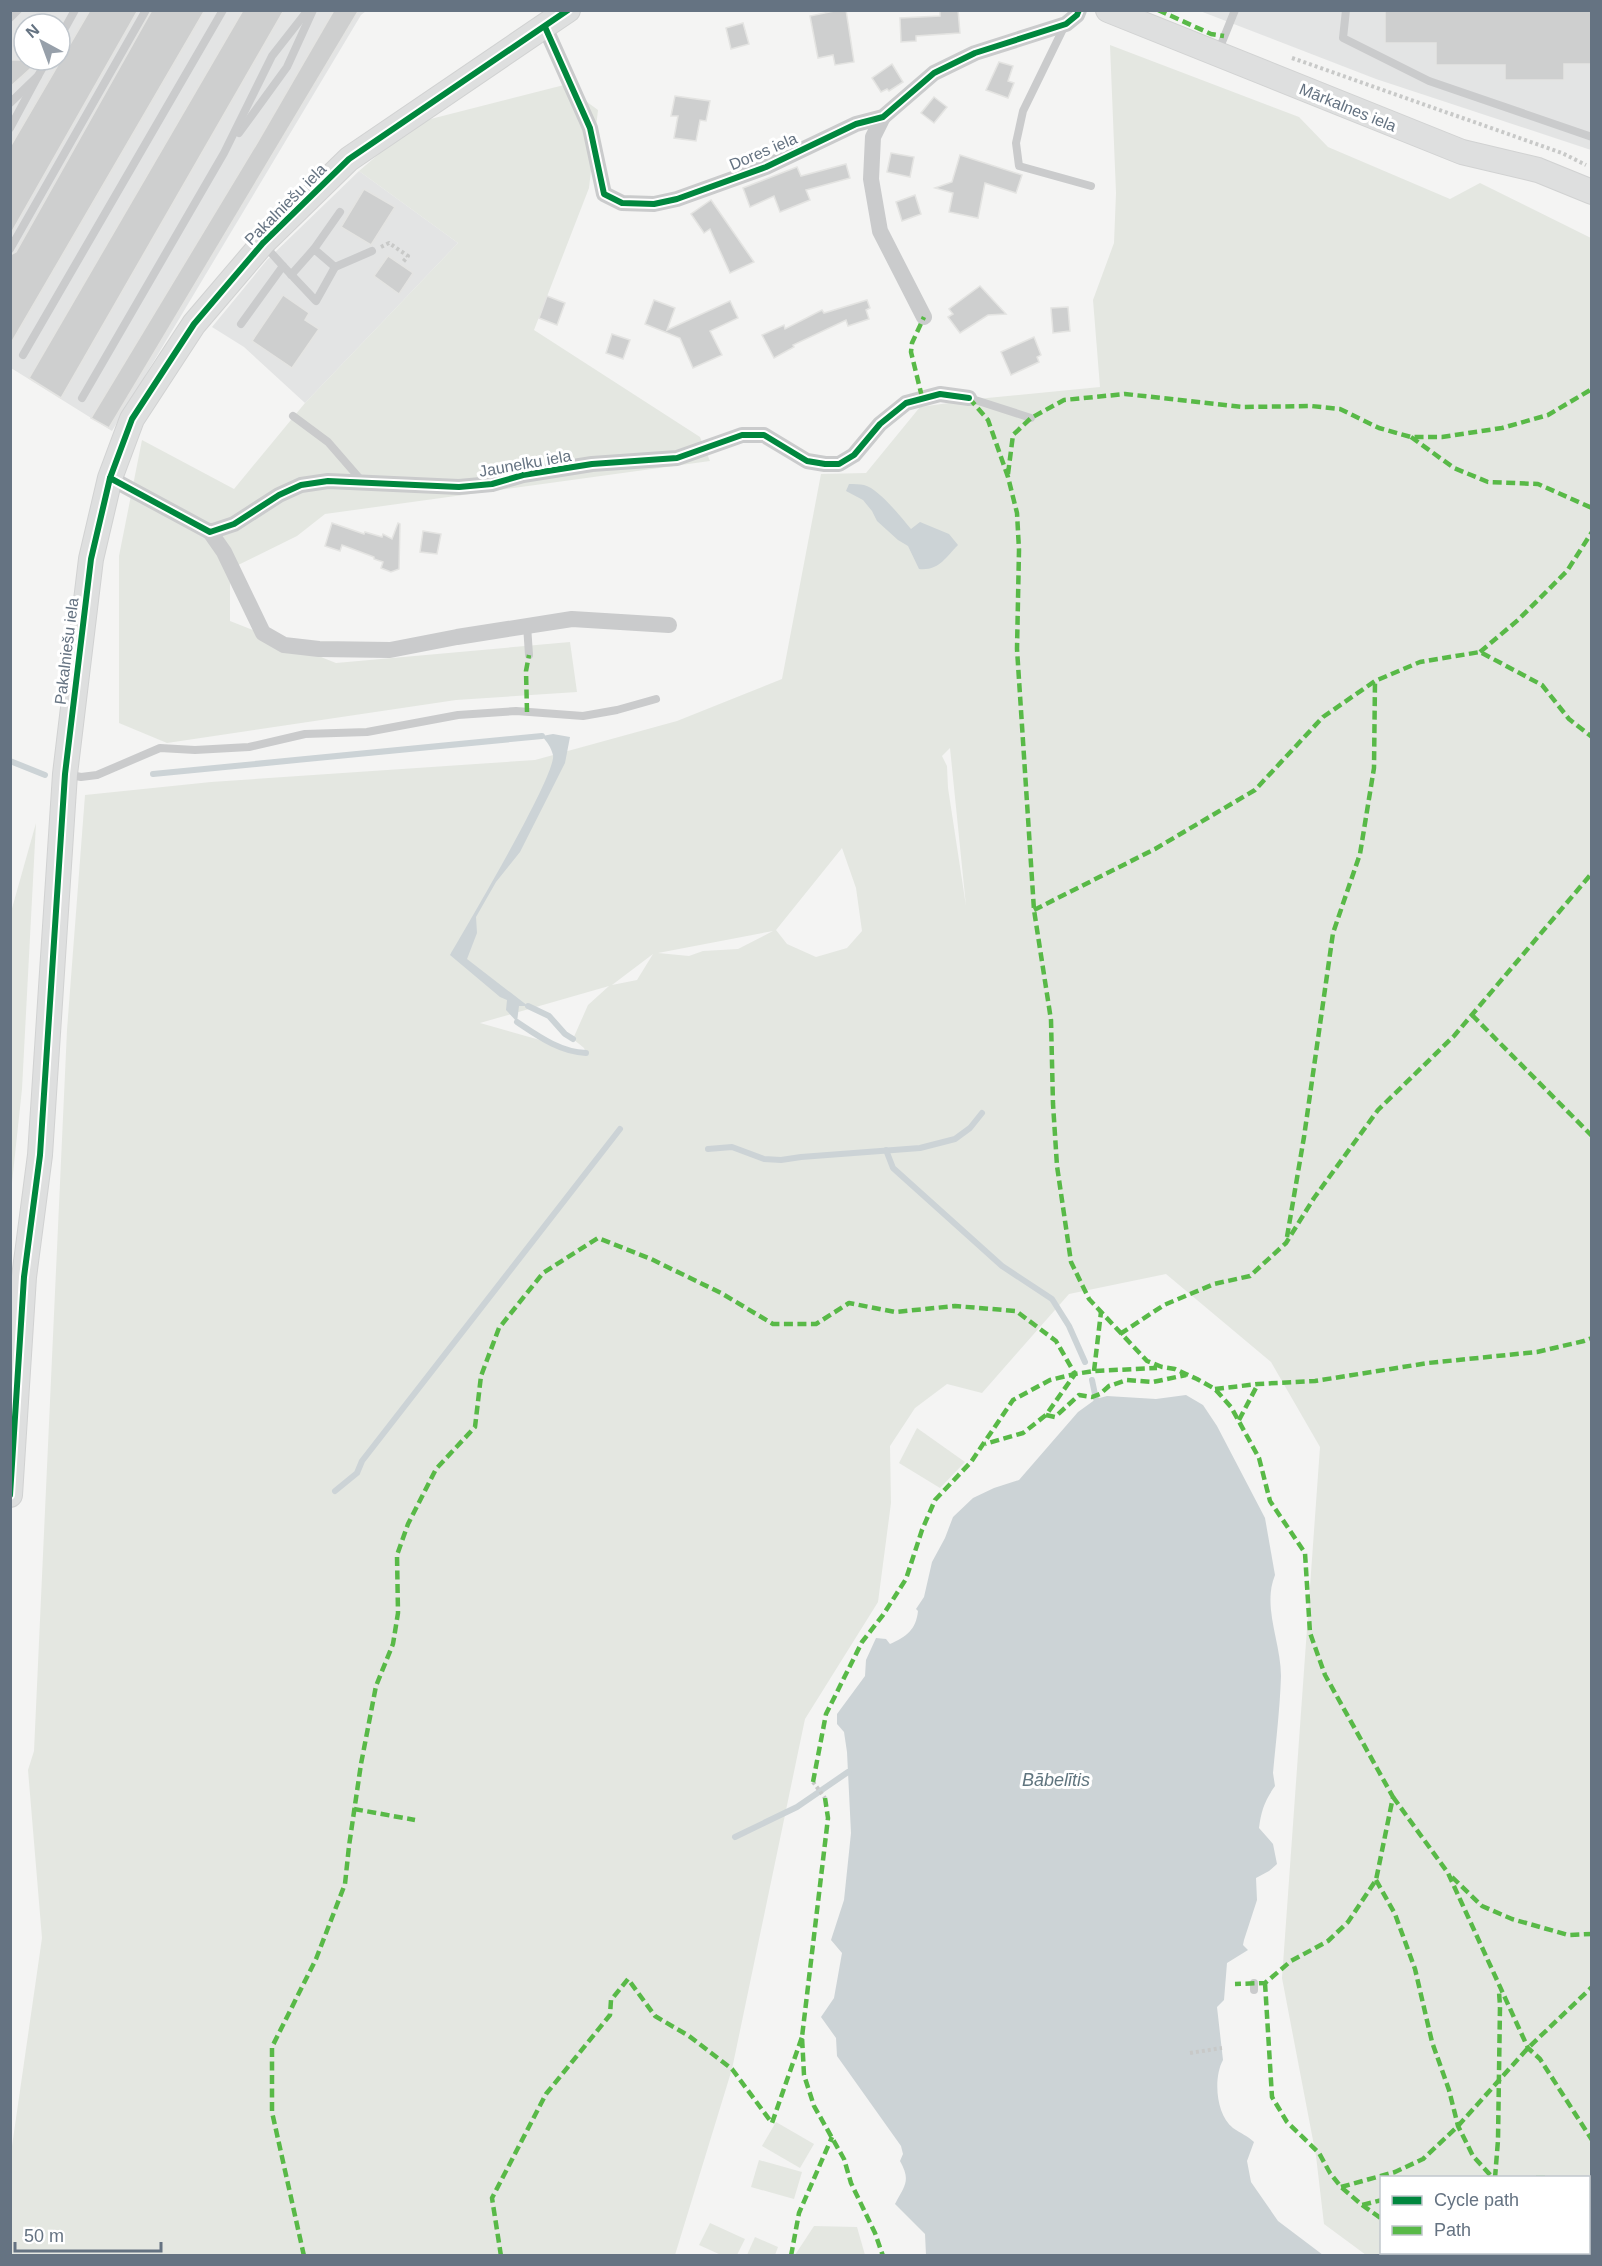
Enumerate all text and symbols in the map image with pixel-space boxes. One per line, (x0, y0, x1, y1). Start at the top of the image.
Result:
north arrow (12, 12, 72, 72)
text: N (23, 21, 42, 41)
street label: Mārkalnes iela (1297, 80, 1399, 135)
street label: Dores iela (727, 130, 800, 173)
street label: Pakalniešu iela (241, 160, 329, 248)
street label: Jaunelku iela (478, 447, 573, 480)
street label: Pakalniešu iela (52, 597, 82, 706)
water label: Bābelītis (1022, 1770, 1090, 1790)
legend (1380, 2176, 1590, 2254)
text: Cycle path (1434, 2190, 1519, 2210)
scale bar (15, 2215, 160, 2253)
text: Path (1434, 2220, 1471, 2240)
text: 50 m (24, 2226, 64, 2246)

